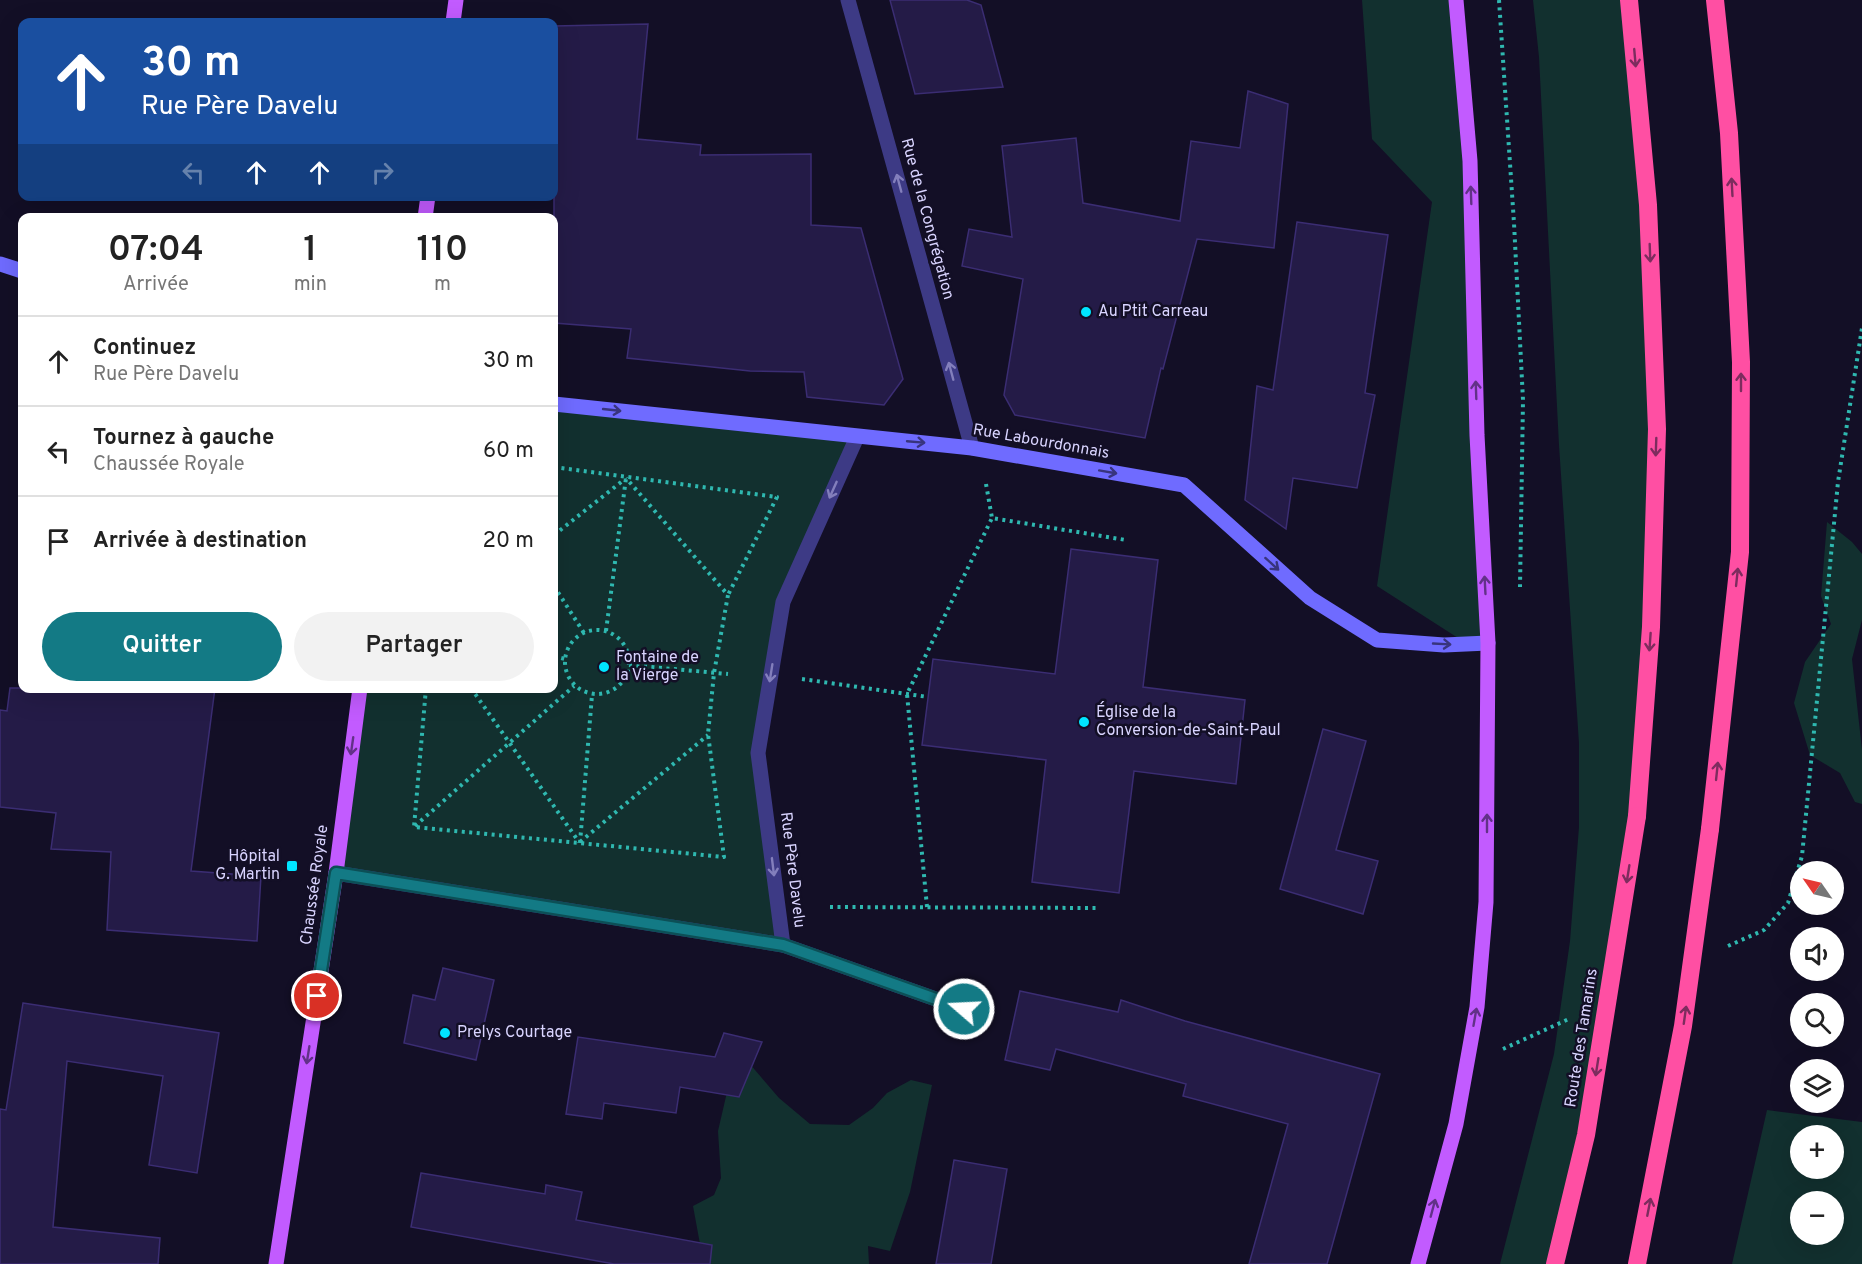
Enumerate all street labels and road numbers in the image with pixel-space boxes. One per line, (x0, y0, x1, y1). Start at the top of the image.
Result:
street label: Rue de la Congrégation (896, 136, 958, 302)
street label: Rue Labourdonnais (971, 420, 1111, 464)
street label: Rue Père Davelu (775, 811, 809, 929)
street label: Chaussée Royale (297, 824, 333, 946)
street label: Route des Tamarins (1561, 967, 1603, 1109)

